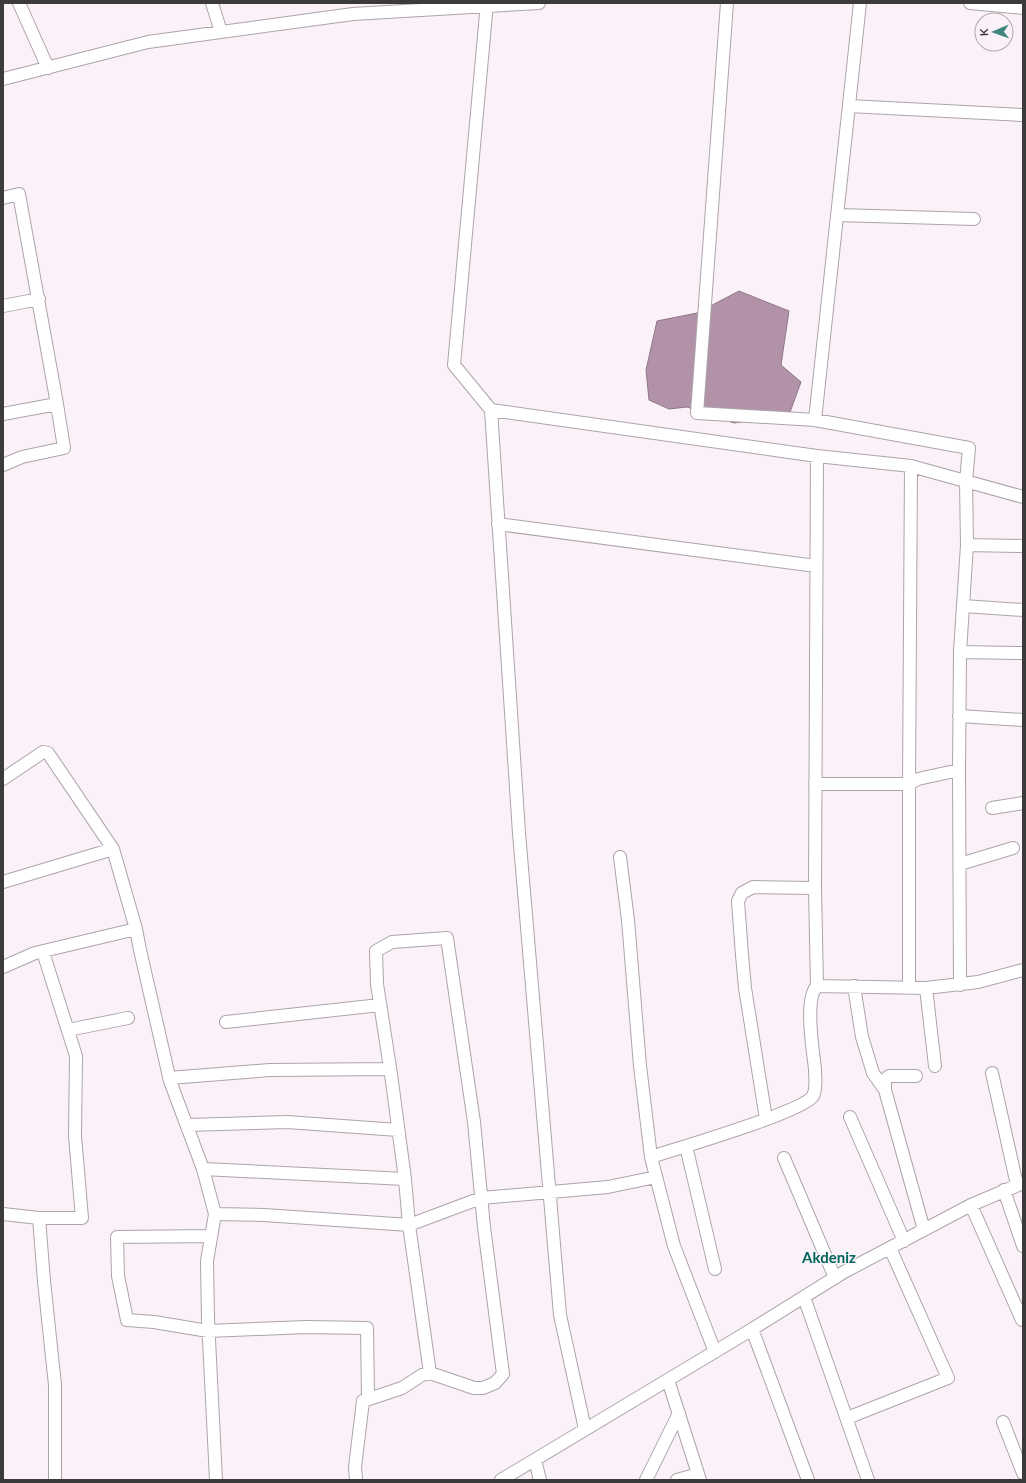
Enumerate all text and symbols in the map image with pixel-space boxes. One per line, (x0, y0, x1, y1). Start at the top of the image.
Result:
north arrow (974, 12, 1014, 52)
text: K (977, 28, 990, 36)
district label: Akdeniz (801, 1248, 856, 1266)

